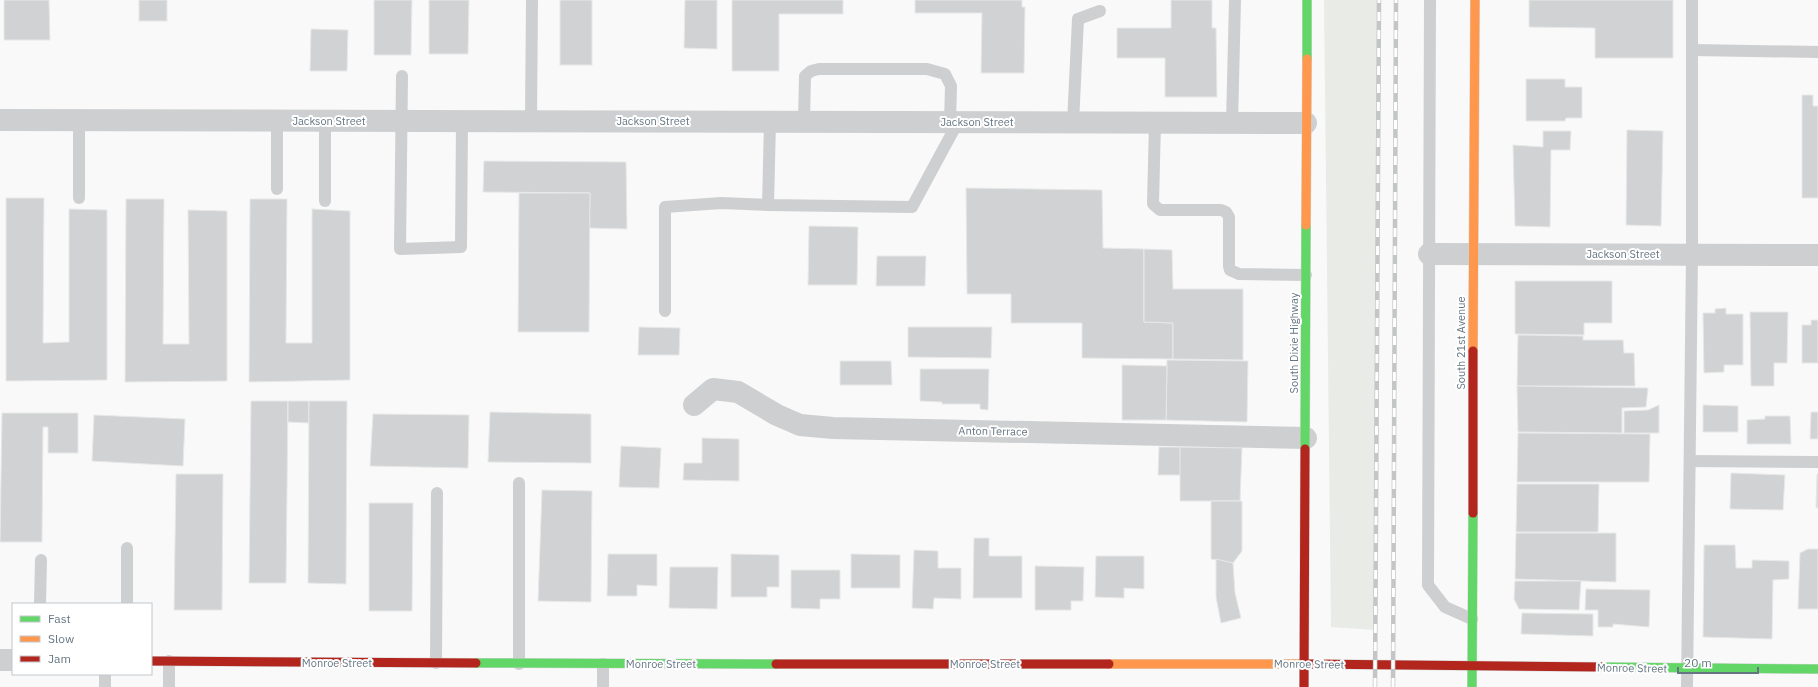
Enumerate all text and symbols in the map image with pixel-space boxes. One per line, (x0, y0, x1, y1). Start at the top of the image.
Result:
street label: Jackson Street (292, 114, 366, 128)
street label: Jackson Street (616, 114, 690, 128)
street label: Jackson Street (940, 115, 1014, 129)
street label: Jackson Street (1586, 247, 1660, 261)
street label: South Dixie Highway (1287, 292, 1301, 393)
street label: South 21st Avenue (1454, 296, 1468, 390)
street label: Anton Terrace (958, 423, 1028, 439)
legend (12, 603, 152, 675)
text: Fast (48, 611, 71, 626)
text: Slow (48, 631, 74, 646)
scale bar (1678, 649, 1758, 675)
text: Jam (48, 651, 71, 666)
text: 20 m (1684, 655, 1712, 670)
street label: Monroe Street (302, 656, 372, 670)
street label: Monroe Street (1274, 656, 1344, 672)
street label: Monroe Street (626, 657, 696, 671)
street label: Monroe Street (950, 657, 1020, 671)
street label: Monroe Street (1597, 660, 1667, 676)

